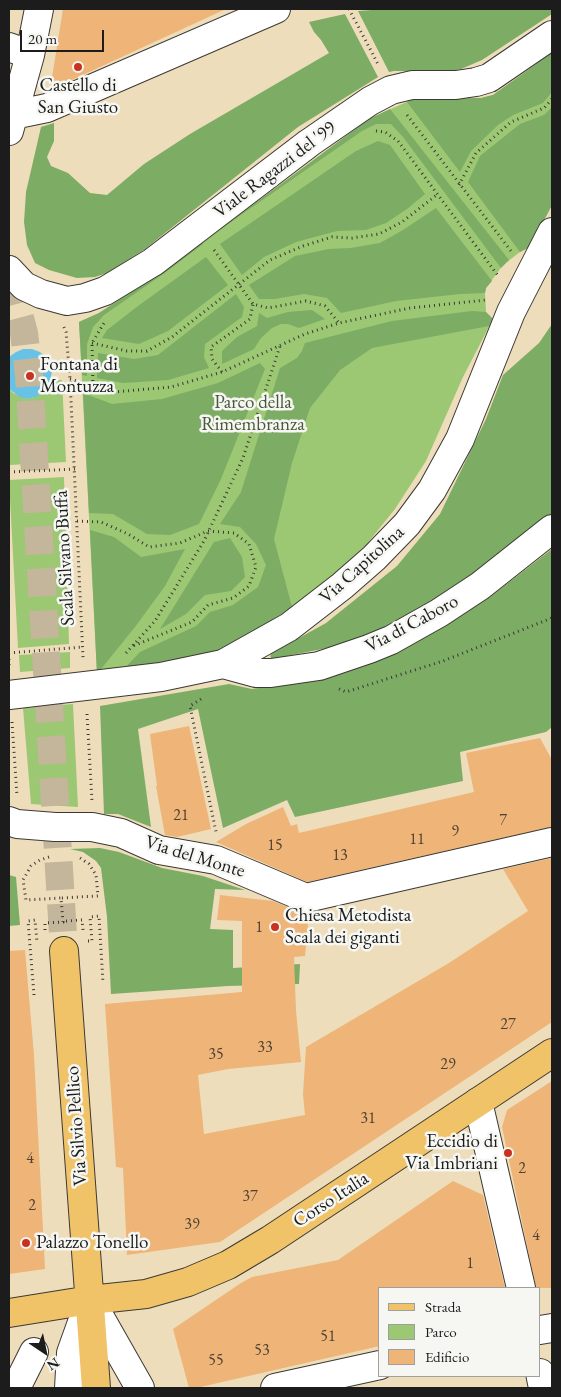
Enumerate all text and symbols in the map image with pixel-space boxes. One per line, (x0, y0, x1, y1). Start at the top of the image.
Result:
scale bar (22, 20, 106, 52)
text: 20 m (28, 29, 57, 48)
marker: Castello di San Giusto (72, 61, 84, 73)
place label: Castello di San Giusto (38, 75, 118, 119)
street label: Viale Ragazzi del '99 (209, 117, 341, 223)
place label: Fontana di Montuzza (40, 354, 118, 398)
marker: Fontana di Montuzza (24, 370, 36, 382)
park label: Parco della Rimembranza (201, 392, 305, 436)
street label: Scala Silvano Buffa (50, 490, 80, 626)
street label: Via Capitolina (315, 521, 409, 609)
street label: Via di Caboro (361, 590, 463, 658)
house number: 21 (173, 806, 189, 826)
house number: 7 (499, 811, 507, 831)
house number: 9 (451, 822, 459, 842)
house number: 11 (409, 830, 425, 850)
street label: Via del Monte (142, 831, 248, 883)
house number: 15 (267, 836, 283, 856)
house number: 13 (332, 846, 348, 866)
place label: Chiesa Metodista Scala dei giganti (285, 905, 411, 949)
house number: 1 (255, 918, 263, 938)
marker: Chiesa Metodista Scala dei giganti (269, 921, 281, 933)
house number: 27 (500, 1015, 516, 1035)
house number: 33 (257, 1038, 273, 1058)
house number: 35 (208, 1045, 224, 1065)
house number: 29 (440, 1055, 456, 1075)
street label: Via Silvio Pellico (61, 1065, 93, 1187)
house number: 31 (360, 1109, 376, 1129)
place label: Eccidio di Via Imbriani (405, 1131, 498, 1175)
marker: Eccidio di Via Imbriani (502, 1147, 514, 1159)
house number: 4 (26, 1149, 34, 1169)
house number: 2 (518, 1159, 526, 1179)
street label: Corso Italia (289, 1167, 373, 1233)
house number: 37 (242, 1187, 258, 1207)
house number: 2 (28, 1196, 36, 1216)
house number: 39 (184, 1215, 200, 1235)
house number: 4 (532, 1226, 540, 1246)
place label: Palazzo Tonello (36, 1232, 149, 1254)
marker: Palazzo Tonello (20, 1237, 32, 1249)
house number: 1 (466, 1254, 474, 1274)
legend (378, 1287, 541, 1377)
text: Strada (425, 1297, 461, 1316)
text: Parco (425, 1322, 457, 1341)
north arrow (20, 1327, 70, 1377)
house number: 51 (320, 1327, 336, 1347)
house number: 53 (254, 1341, 270, 1361)
text: Edificio (425, 1347, 469, 1366)
house number: 55 (208, 1351, 224, 1371)
text: N (44, 1354, 63, 1375)

